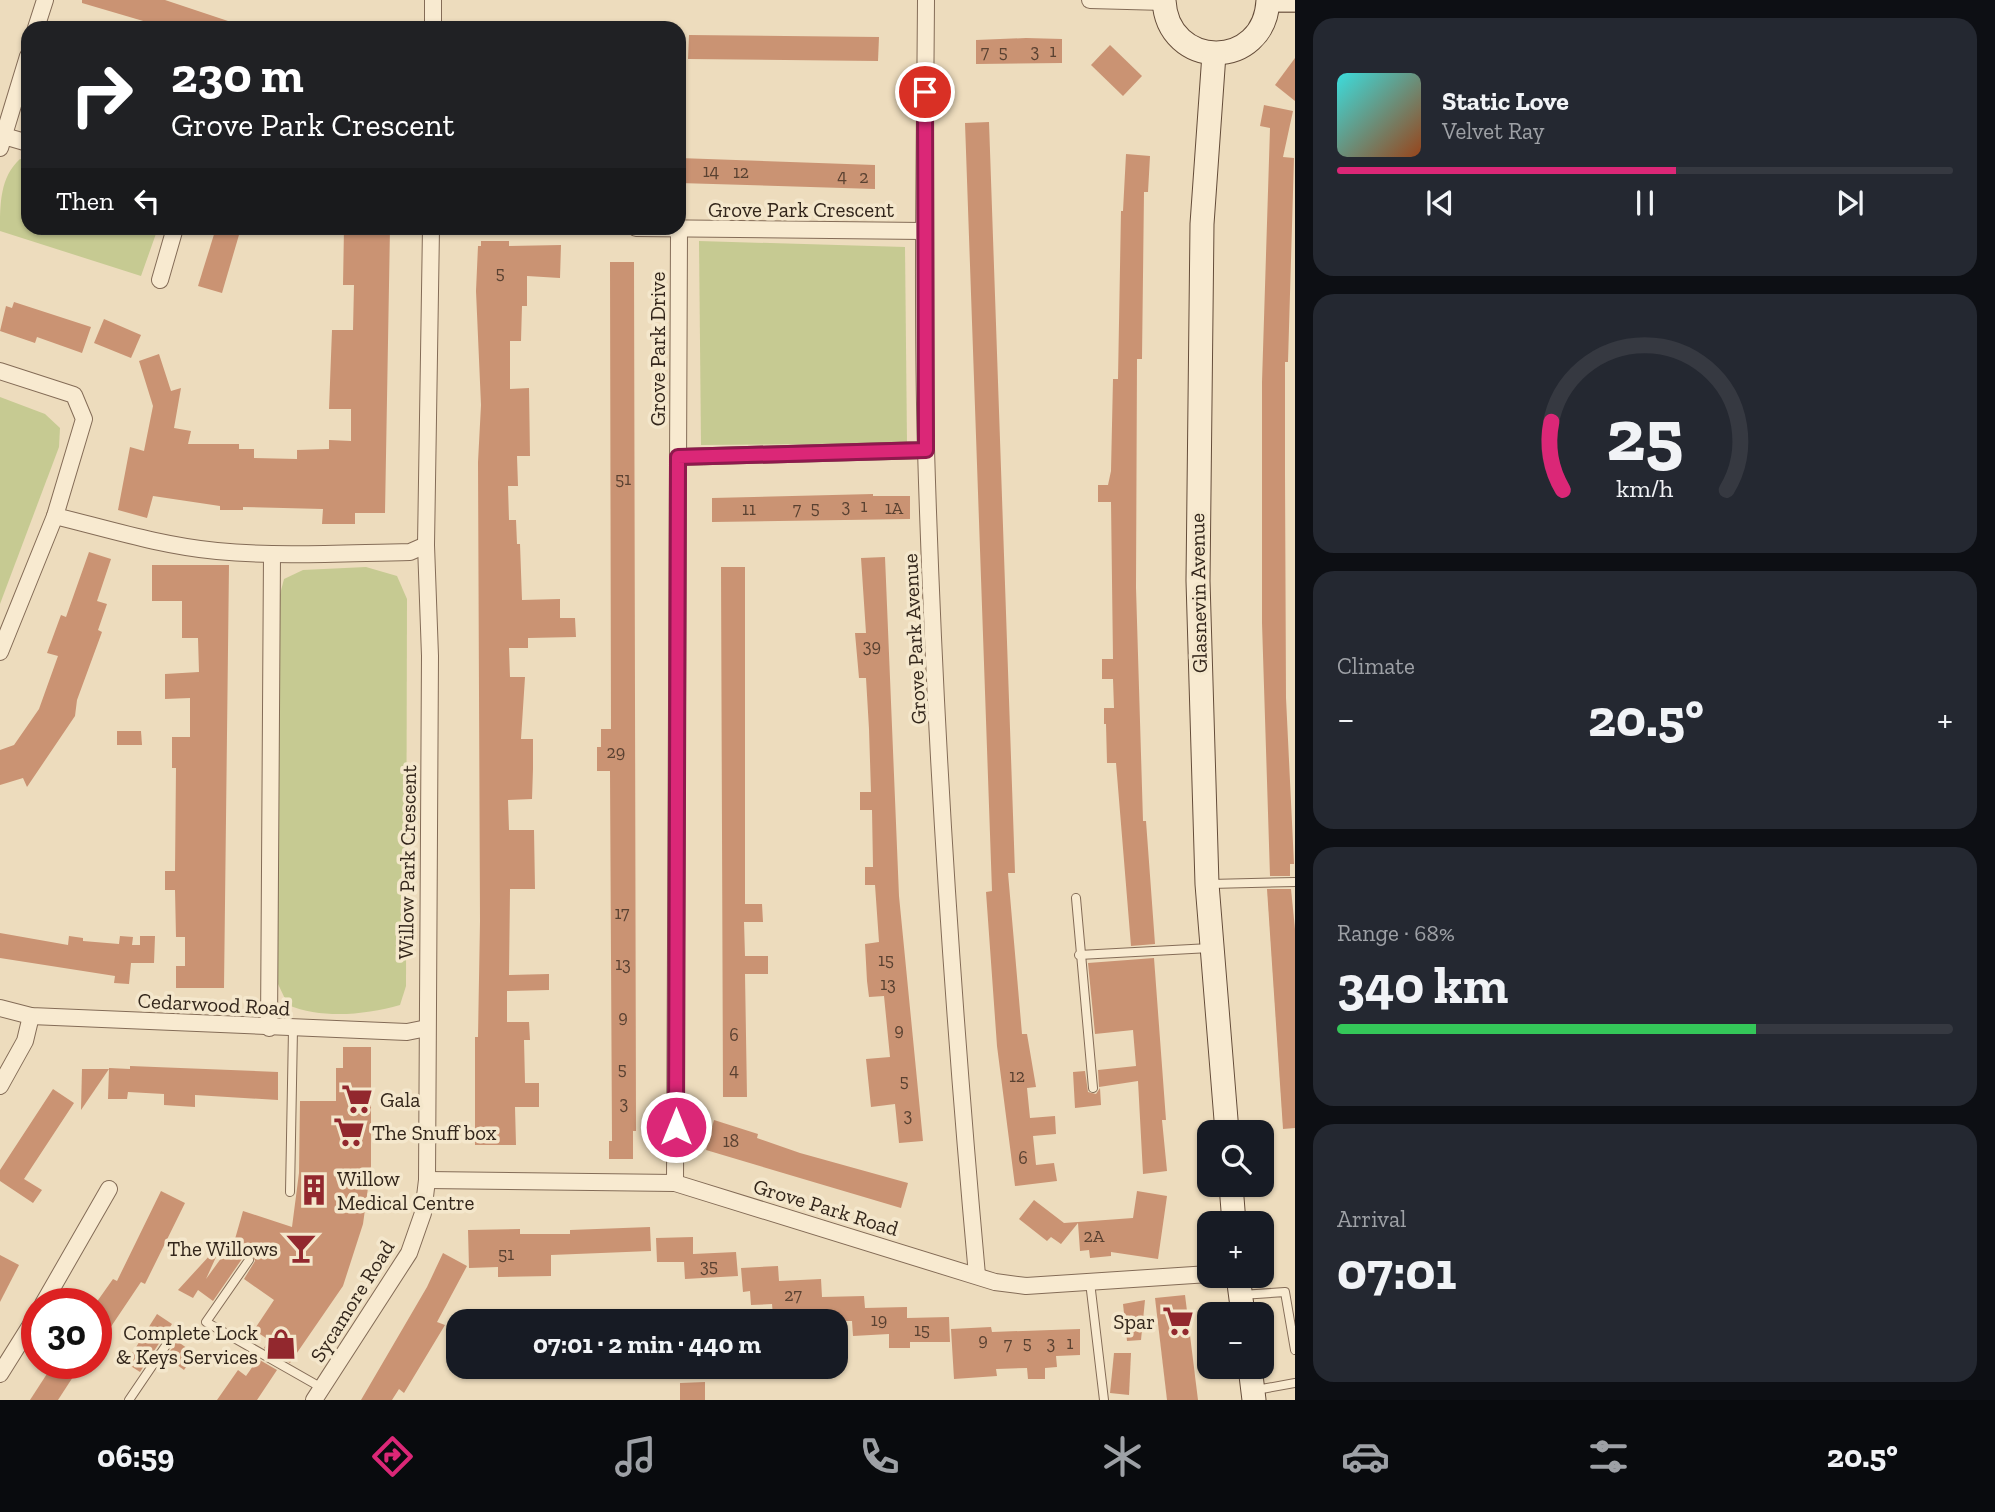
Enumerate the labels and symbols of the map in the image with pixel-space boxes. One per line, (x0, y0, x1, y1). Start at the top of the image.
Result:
house number: 3 (1031, 40, 1040, 62)
house number: 1 (1050, 40, 1057, 62)
house number: 7 (981, 41, 990, 63)
house number: 5 (998, 41, 1008, 63)
pin (895, 62, 955, 122)
house number: 14 (703, 160, 720, 182)
house number: 12 (733, 161, 749, 183)
house number: 4 (837, 165, 847, 187)
house number: 2 (859, 166, 869, 188)
street label: Grove Park Crescent (708, 197, 894, 222)
house number: 5 (495, 262, 505, 284)
street label: Grove Park Drive (645, 272, 670, 426)
house number: 51 (615, 468, 631, 490)
house number: 3 (842, 495, 851, 517)
house number: 1 (861, 495, 868, 517)
house number: 5 (810, 497, 820, 519)
house number: 1A (885, 497, 904, 519)
house number: 11 (742, 498, 756, 520)
house number: 7 (793, 498, 802, 520)
street label: Glasnevin Avenue (1184, 513, 1212, 673)
street label: Grove Park Avenue (897, 553, 931, 725)
house number: 39 (863, 635, 881, 657)
house number: 29 (607, 741, 625, 763)
street label: Willow Park Crescent (393, 764, 421, 959)
house number: 17 (614, 902, 630, 924)
house number: 15 (878, 949, 894, 971)
house number: 13 (615, 953, 631, 975)
house number: 13 (880, 973, 896, 995)
street label: Cedarwood Road (137, 988, 291, 1021)
house number: 9 (618, 1006, 628, 1028)
house number: 9 (894, 1019, 904, 1041)
house number: 6 (729, 1024, 739, 1046)
house number: 5 (617, 1058, 627, 1080)
house number: 4 (729, 1059, 739, 1081)
house number: 12 (1009, 1065, 1025, 1087)
house number: 5 (899, 1070, 909, 1092)
supermarket icon: Gala (340, 1082, 374, 1116)
place label: Gala (380, 1087, 420, 1112)
position arrow (639, 1090, 713, 1164)
house number: 3 (620, 1092, 629, 1114)
house number: 3 (904, 1104, 913, 1126)
supermarket icon: The Snuff box (332, 1115, 366, 1149)
place label: The Snuff box (372, 1120, 497, 1145)
house number: 18 (723, 1130, 739, 1152)
house number: 6 (1018, 1147, 1028, 1169)
place label: Willow Medical Centre (337, 1166, 475, 1215)
building icon: Willow Medical Centre (297, 1173, 331, 1207)
street label: Grove Park Road (750, 1173, 902, 1241)
house number: 2A (1084, 1225, 1105, 1247)
bar icon: The Willows (284, 1231, 318, 1265)
street label: Sycamore Road (305, 1235, 400, 1367)
place label: The Willows (167, 1236, 278, 1261)
house number: 51 (498, 1243, 514, 1265)
house number: 35 (700, 1255, 718, 1277)
house number: 27 (784, 1284, 802, 1306)
speed limit sign: 30 (21, 1288, 112, 1379)
supermarket icon: Spar (1161, 1304, 1195, 1338)
house number: 19 (871, 1309, 887, 1331)
place label: Spar (1113, 1309, 1155, 1334)
house number: 15 (914, 1319, 930, 1341)
place label: Complete Lock & Keys Services (116, 1320, 258, 1369)
shop icon: Complete Lock & Keys Services (264, 1327, 298, 1361)
house number: 9 (978, 1329, 988, 1351)
house number: 5 (1022, 1332, 1032, 1354)
house number: 3 (1047, 1332, 1056, 1354)
house number: 1 (1067, 1332, 1074, 1354)
house number: 7 (1004, 1333, 1013, 1355)

